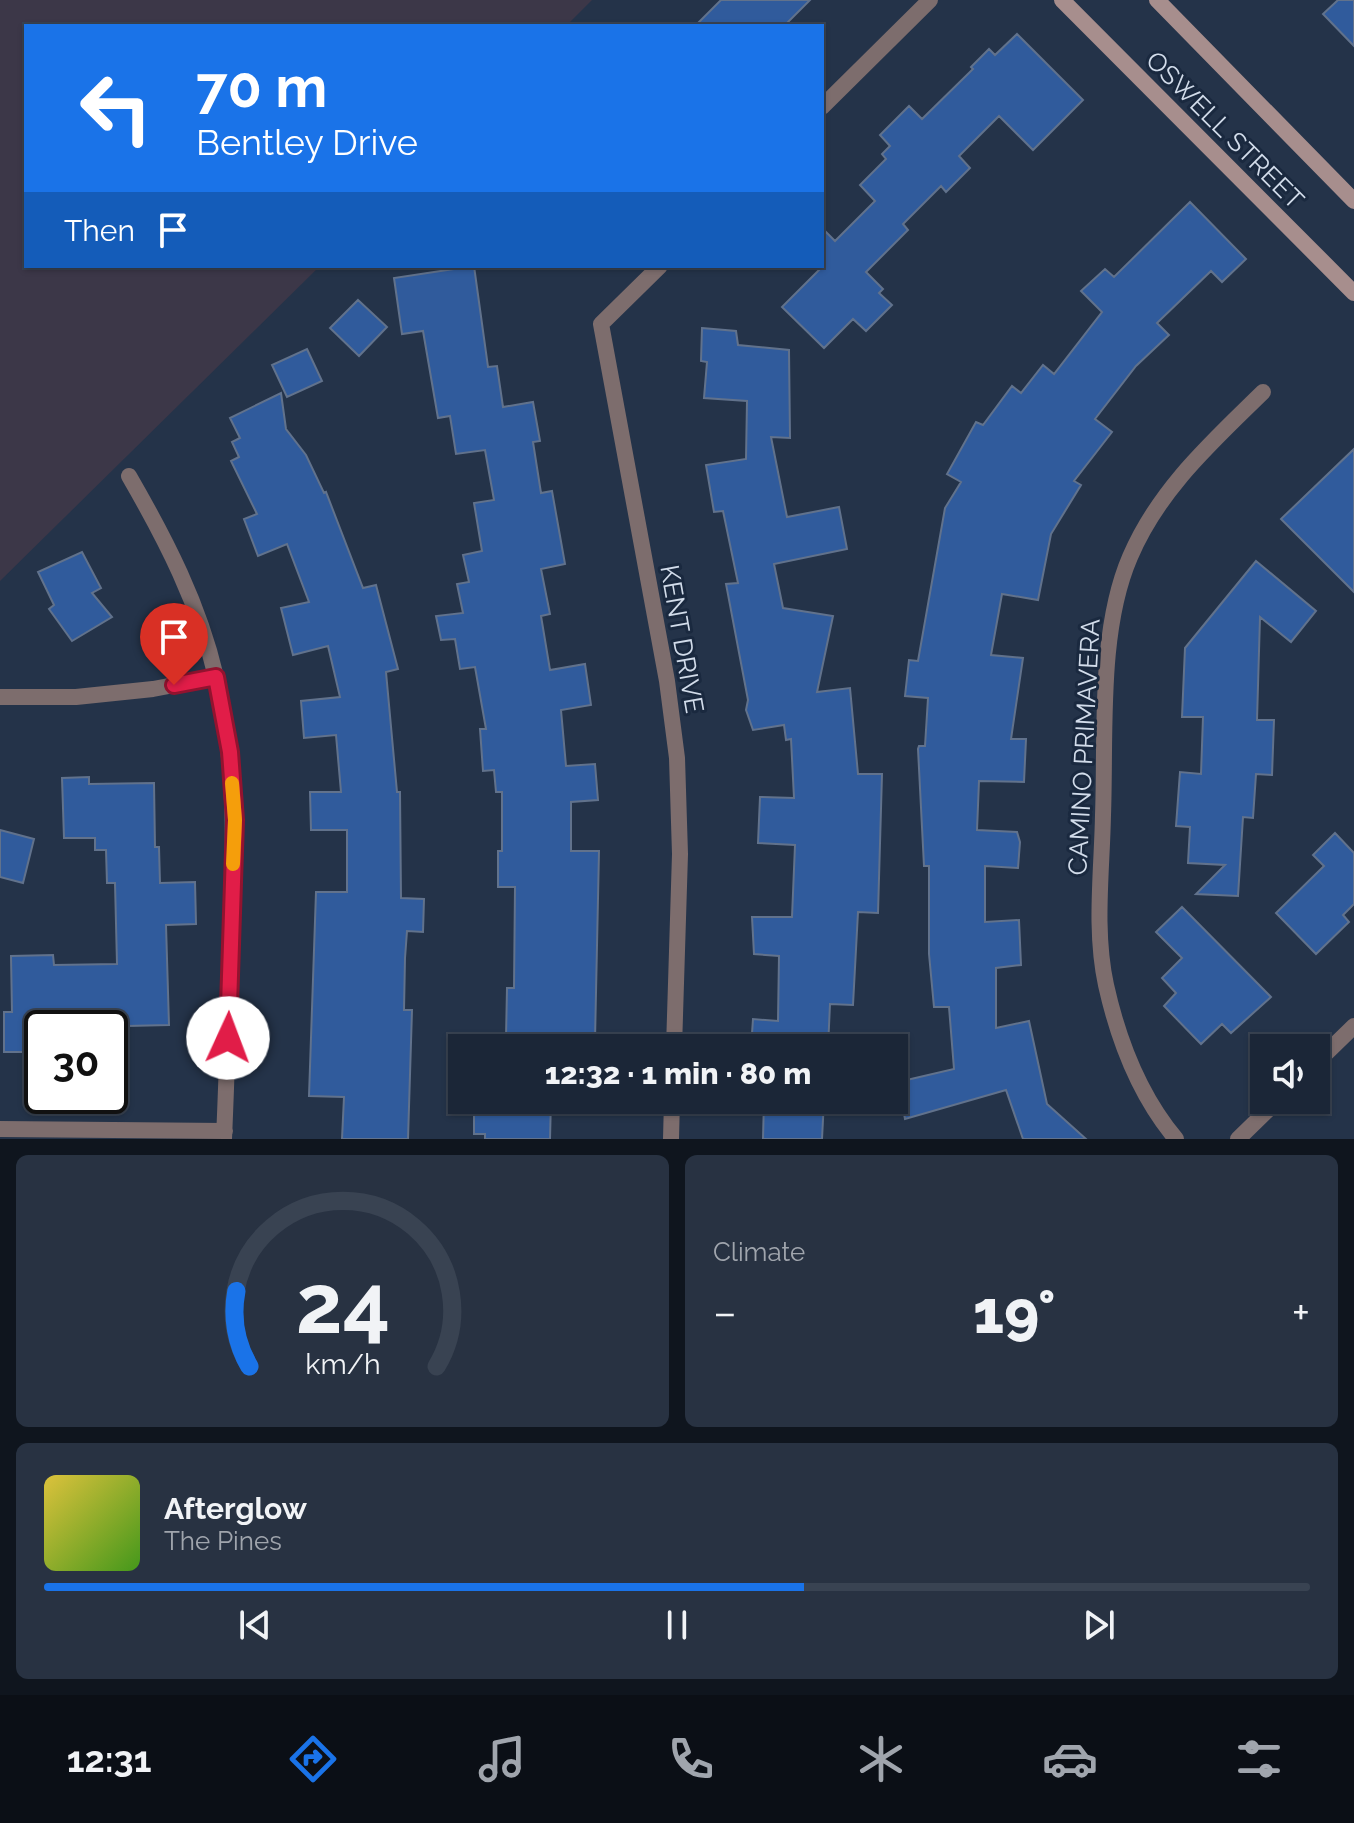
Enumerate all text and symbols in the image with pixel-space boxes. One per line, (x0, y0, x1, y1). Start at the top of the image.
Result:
street label: OSWELL STREET (1140, 45, 1310, 215)
text: 70 m (196, 54, 327, 120)
icon: left (64, 56, 168, 160)
text: Bentley Drive (196, 121, 418, 163)
icon: arrive (151, 208, 195, 252)
text: Then (64, 213, 135, 248)
street label: KENT DRIVE (654, 563, 710, 715)
pin (140, 603, 208, 685)
icon: arrive (152, 615, 196, 659)
street label: CAMINO PRIMAVERA (1062, 617, 1106, 876)
position arrow (186, 996, 270, 1080)
speed limit sign: 30 (24, 1010, 128, 1114)
map controls (1250, 1034, 1330, 1114)
button: sound (1250, 1034, 1330, 1114)
text: 12:32 · 1 min · 80 m (545, 1056, 811, 1091)
text: Climate (713, 1237, 805, 1267)
text: 24 (295, 1255, 390, 1352)
text: 19° (973, 1277, 1055, 1347)
text: − (713, 1287, 737, 1338)
text: + (1292, 1287, 1310, 1338)
text: km/h (305, 1347, 380, 1381)
text: Afterglow (164, 1491, 307, 1526)
text: The Pines (164, 1526, 282, 1556)
icon: previous (233, 1603, 277, 1647)
icon: pause (655, 1603, 699, 1647)
icon: next (1077, 1603, 1121, 1647)
icon: directions (285, 1731, 341, 1787)
icon: music (474, 1731, 530, 1787)
icon: phone (663, 1731, 719, 1787)
icon: climate (853, 1731, 909, 1787)
icon: car (1042, 1731, 1098, 1787)
icon: filters (1231, 1731, 1287, 1787)
text: 12:31 (67, 1738, 152, 1780)

